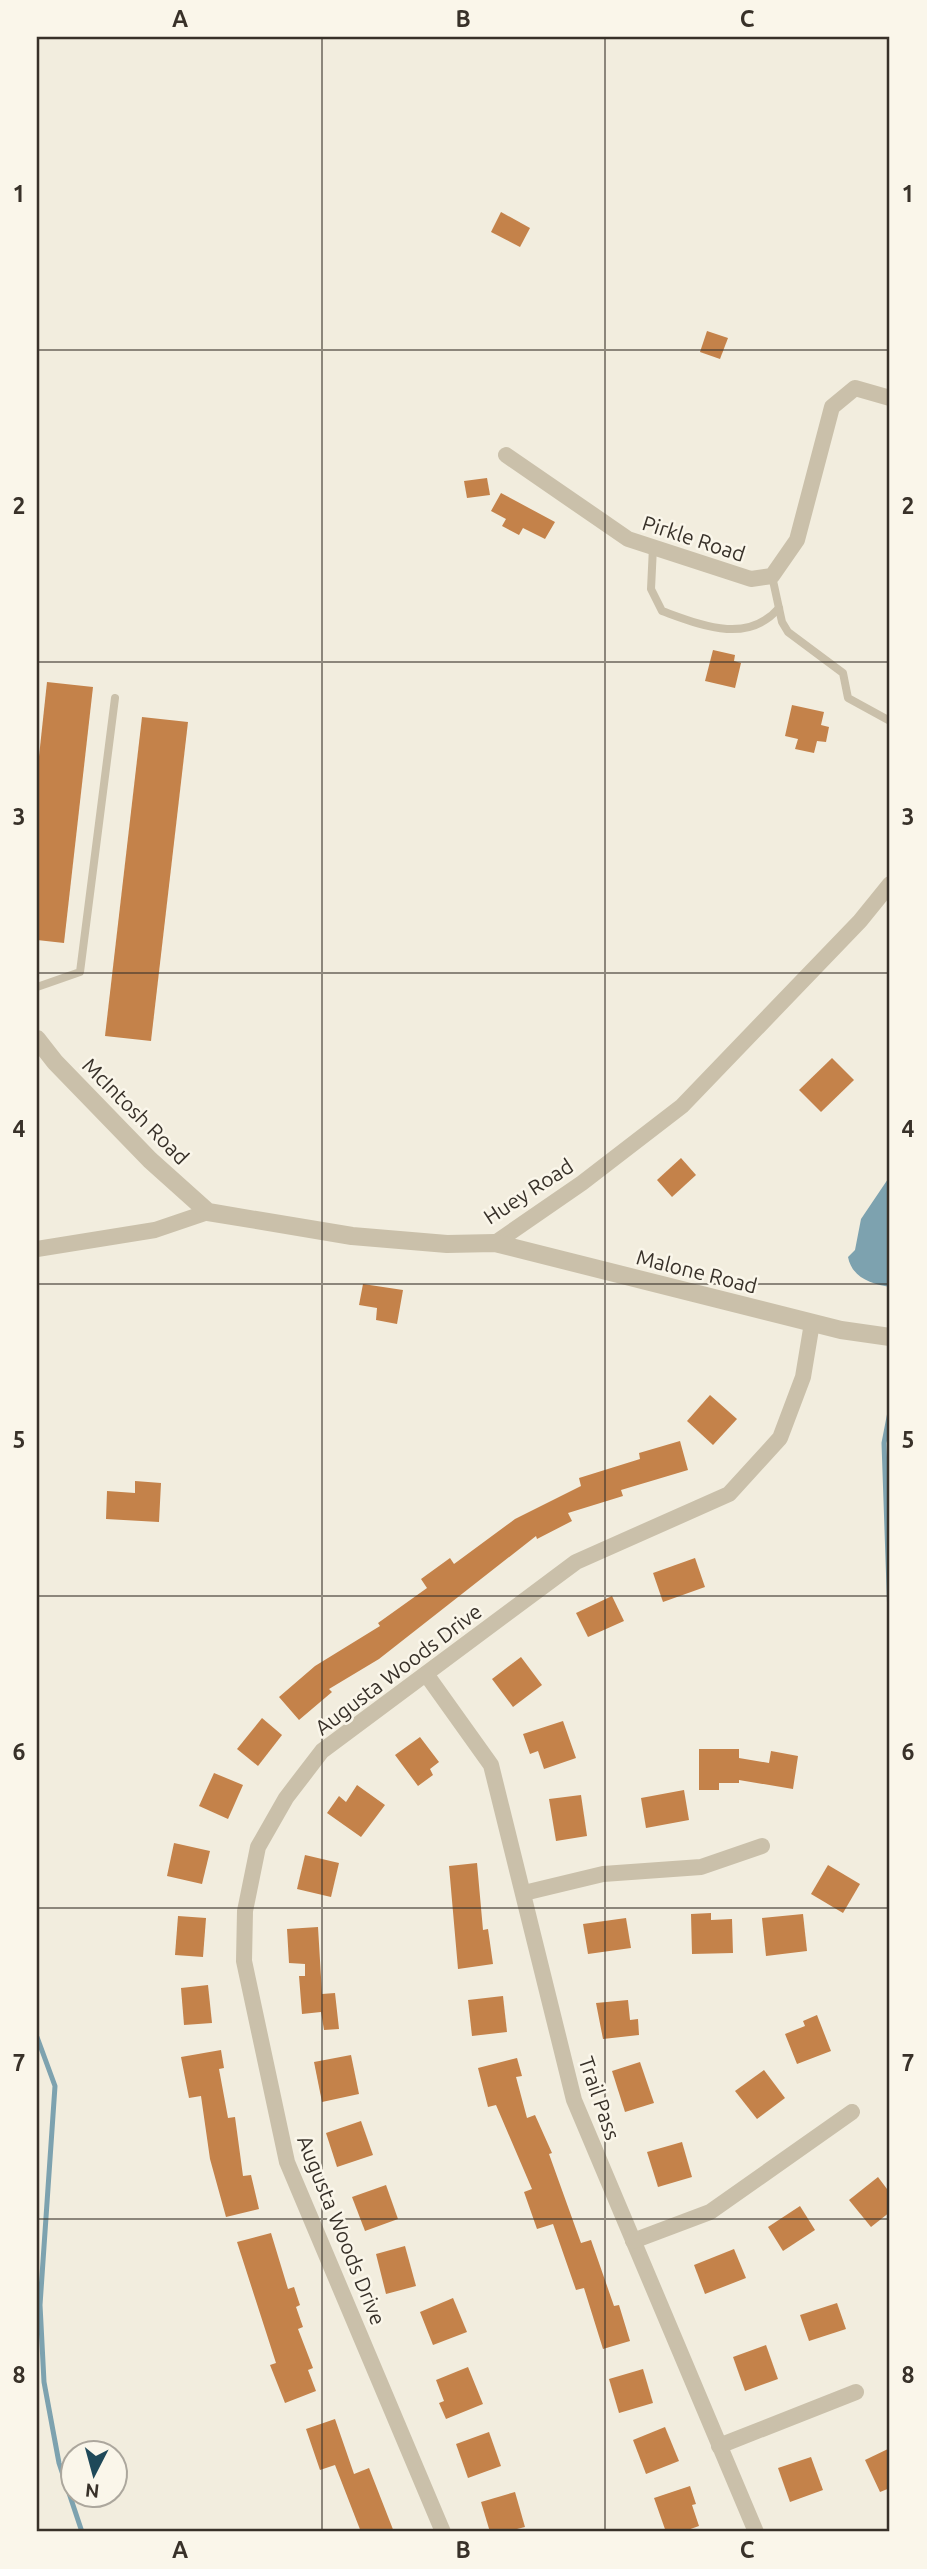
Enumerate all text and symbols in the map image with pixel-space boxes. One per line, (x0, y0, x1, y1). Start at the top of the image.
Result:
text: A (172, 6, 188, 31)
text: B (455, 6, 471, 31)
text: C (740, 6, 755, 31)
text: 1 (13, 181, 25, 206)
text: 1 (902, 181, 914, 206)
text: 2 (13, 493, 25, 518)
text: 2 (902, 493, 914, 518)
street label: Pirkle Road (640, 510, 748, 566)
text: 3 (13, 804, 25, 829)
text: 3 (902, 804, 914, 829)
street label: McIntosh Road (78, 1053, 194, 1169)
text: 4 (13, 1116, 26, 1141)
text: 4 (902, 1116, 915, 1141)
street label: Huey Road (479, 1153, 577, 1229)
street label: Malone Road (634, 1244, 760, 1298)
text: 5 (13, 1427, 25, 1452)
text: 5 (902, 1427, 914, 1452)
street label: Augusta Woods Drive (310, 1599, 486, 1739)
text: 6 (13, 1739, 26, 1764)
text: 6 (902, 1739, 915, 1764)
text: 7 (13, 2050, 25, 2075)
text: 7 (902, 2050, 914, 2075)
street label: Trail Pass (575, 2053, 625, 2143)
street label: Augusta Woods Drive (293, 2132, 391, 2328)
text: 8 (13, 2362, 25, 2387)
text: 8 (902, 2362, 914, 2387)
north arrow (60, 2440, 130, 2510)
text: N (84, 2479, 100, 2503)
text: A (172, 2537, 188, 2562)
text: B (455, 2537, 471, 2562)
text: C (740, 2537, 755, 2562)

